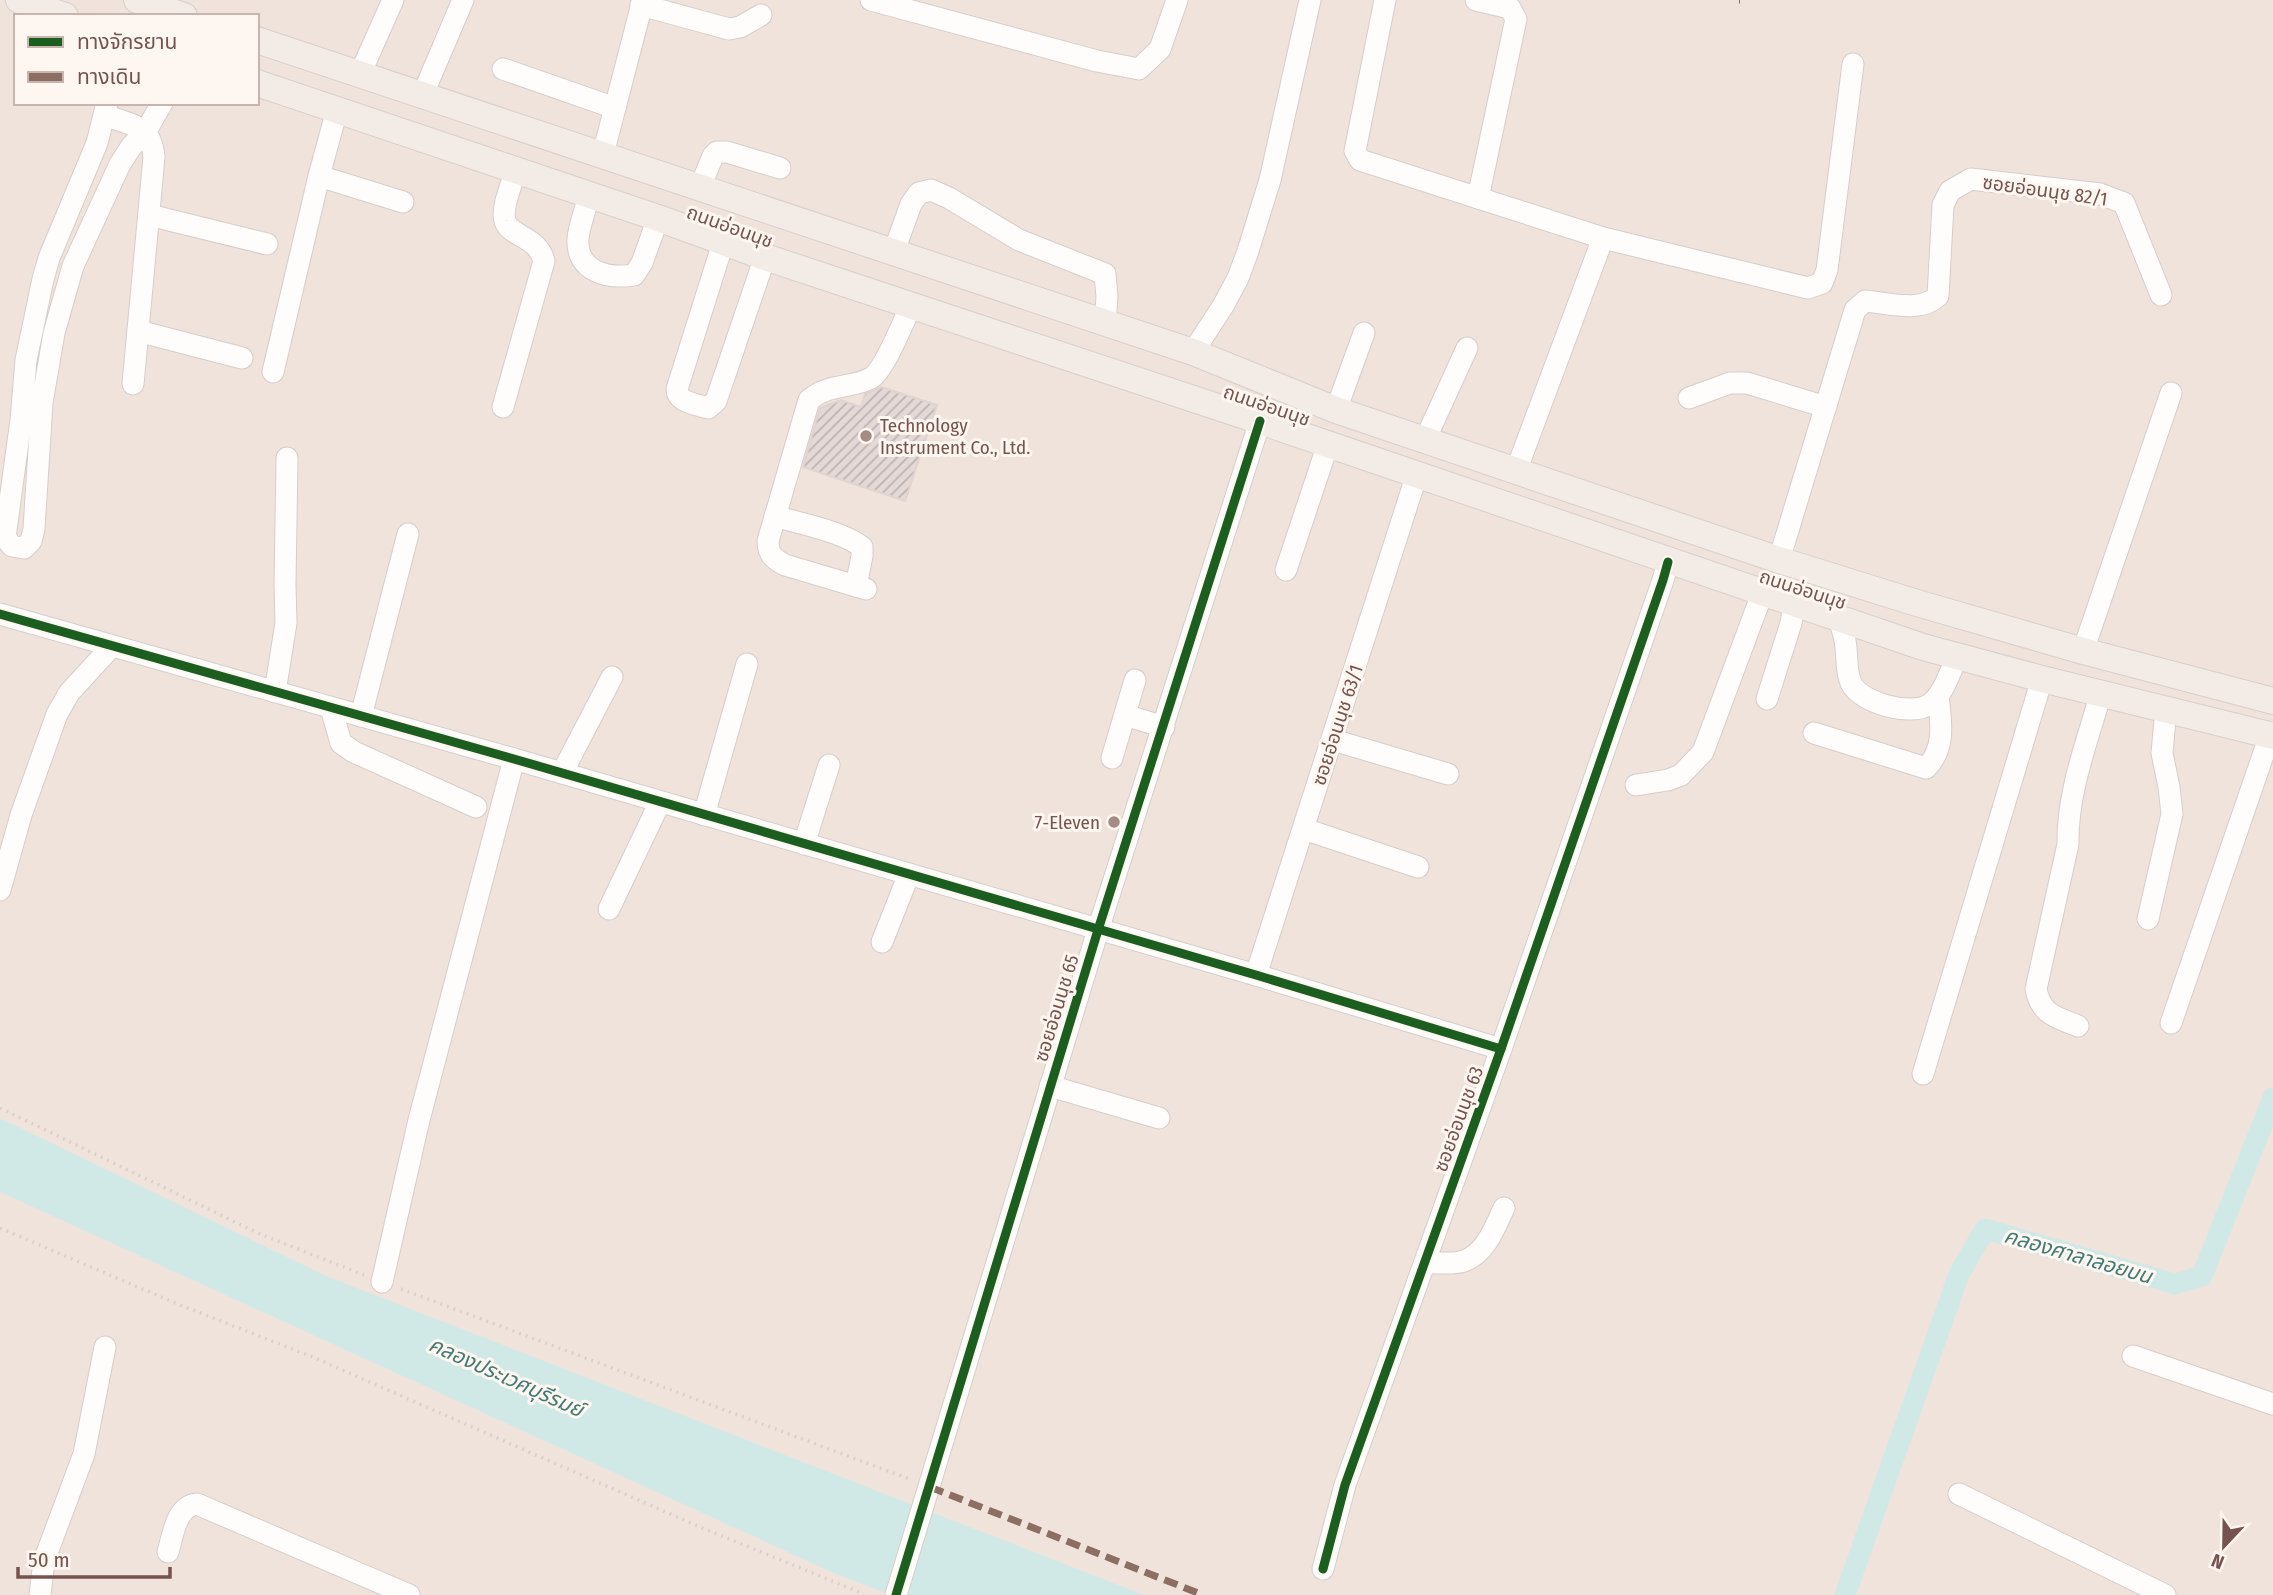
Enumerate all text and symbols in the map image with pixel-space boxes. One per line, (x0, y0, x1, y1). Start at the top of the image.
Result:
legend (14, 14, 259, 105)
text: ทางจักรยาน (77, 29, 178, 55)
text: ทางเดิน (77, 64, 141, 90)
street label: ซอยอ่อนนุช 82/1 (1981, 170, 2109, 211)
street label: ถนนอ่อนนุช (683, 200, 776, 253)
street label: ถนนอ่อนนุช (1220, 380, 1313, 431)
place label: Technology Instrument Co., Ltd. (880, 414, 1030, 459)
marker: Technology Instrument Co., Ltd. (858, 428, 874, 444)
street label: ถนนอ่อนนุช (1756, 565, 1849, 614)
street label: ซอยอ่อนนุช 63/1 (1307, 662, 1368, 788)
place label: 7-Eleven (1035, 811, 1100, 834)
marker: 7-Eleven (1106, 814, 1122, 830)
street label: ซอยอ่อนนุช 65 (1029, 952, 1084, 1065)
street label: ซอยอ่อนนุช 63 (1429, 1063, 1488, 1175)
water label: คลองศาลาลอยบน (2001, 1222, 2156, 1290)
water label: คลองประเวศบุรีรมย์ (425, 1331, 591, 1424)
north arrow (2189, 1511, 2259, 1581)
scale bar (18, 1536, 170, 1580)
text: 50 m (28, 1547, 70, 1573)
text: N (2208, 1549, 2227, 1574)

